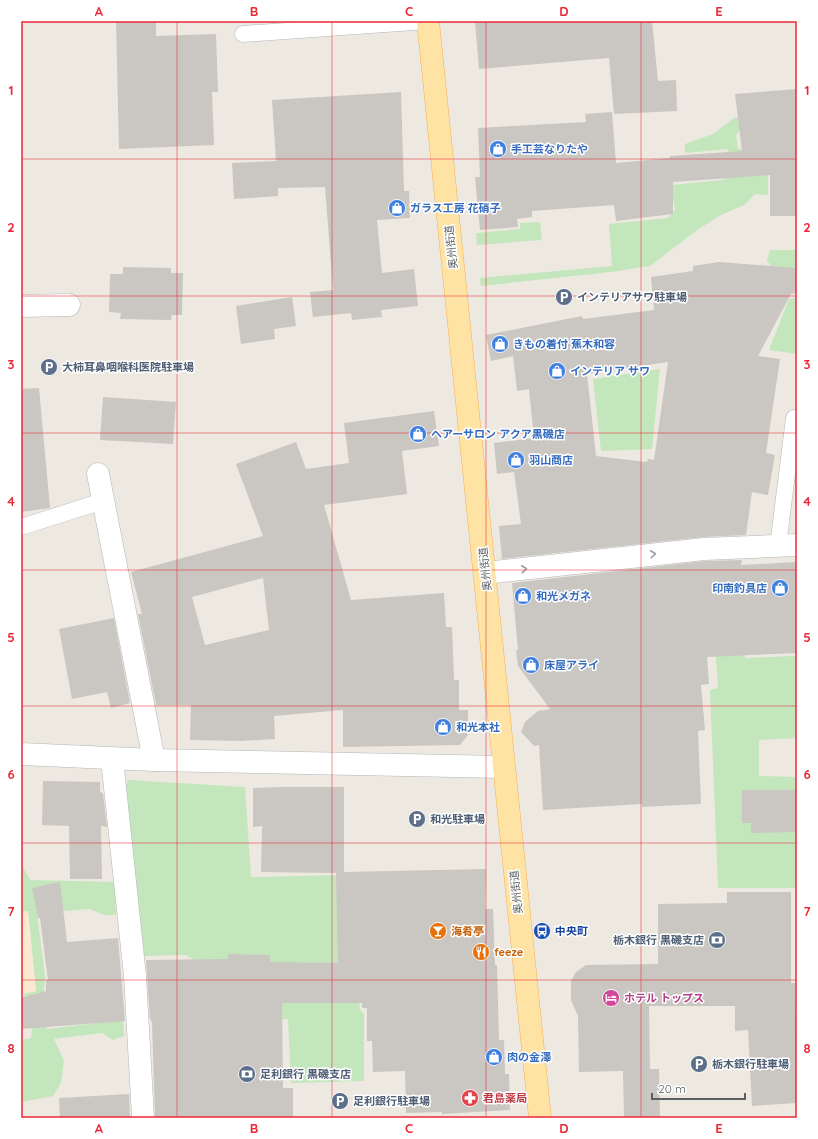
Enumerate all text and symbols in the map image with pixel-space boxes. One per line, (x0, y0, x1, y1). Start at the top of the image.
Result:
text: A (95, 3, 104, 19)
text: B (250, 3, 258, 19)
text: C (405, 3, 413, 19)
text: D (559, 3, 569, 19)
text: E (715, 3, 723, 19)
text: 1 (8, 82, 14, 98)
text: 1 (804, 82, 810, 98)
shop icon: 手工芸なりたや (488, 139, 508, 159)
place label: 手工芸なりたや (511, 142, 588, 156)
shop icon: ガラス工房 花硝子 (387, 198, 407, 218)
place label: ガラス工房 花硝子 (410, 201, 501, 215)
text: 2 (7, 219, 15, 235)
text: 2 (803, 219, 811, 235)
street label: 奥州街道 (442, 224, 460, 270)
parking icon: インテリアサワ駐車場 (554, 287, 574, 307)
place label: インテリアサワ駐車場 (577, 290, 687, 304)
shop icon: きもの着付 蕉木和容 (490, 334, 510, 354)
place label: きもの着付 蕉木和容 (513, 337, 615, 351)
text: 3 (8, 356, 15, 372)
text: 3 (804, 356, 811, 372)
parking icon: 大柿耳鼻咽喉科医院駐車場 (39, 357, 59, 377)
place label: 大柿耳鼻咽喉科医院駐車場 (62, 360, 194, 374)
shop icon: インテリア サワ (547, 361, 567, 381)
place label: インテリア サワ (570, 364, 650, 378)
shop icon: ヘアーサロン アクア黒磯店 (408, 424, 428, 444)
place label: ヘアーサロン アクア黒磯店 (431, 427, 565, 441)
shop icon: 羽山商店 (506, 450, 526, 470)
place label: 羽山商店 (529, 453, 573, 467)
text: 4 (7, 493, 15, 509)
text: 4 (803, 493, 811, 509)
street label: 奥州街道 (476, 546, 494, 592)
one-way arrow (650, 550, 656, 559)
one-way arrow (521, 564, 527, 573)
shop icon: 印南釣具店 (770, 578, 790, 598)
place label: 印南釣具店 (712, 581, 767, 595)
shop icon: 和光メガネ (513, 586, 533, 606)
place label: 和光メガネ (536, 589, 591, 603)
text: 5 (7, 629, 15, 645)
text: 5 (803, 629, 811, 645)
shop icon: 床屋アライ (521, 655, 541, 675)
place label: 床屋アライ (544, 658, 599, 672)
shop icon: 和光本社 (433, 717, 453, 737)
place label: 和光本社 (456, 720, 500, 734)
text: 6 (7, 766, 15, 782)
text: 6 (803, 766, 811, 782)
parking icon: 和光駐車場 (407, 809, 427, 829)
place label: 和光駐車場 (430, 812, 485, 826)
street label: 奥州街道 (507, 869, 525, 915)
text: 7 (7, 903, 15, 919)
text: 7 (803, 903, 811, 919)
bar icon: 海肴亭 (428, 921, 448, 941)
bus stop icon: 中央町 (532, 921, 552, 941)
place label: 海肴亭 (451, 924, 484, 938)
place label: 中央町 (555, 924, 588, 938)
bank icon: 栃木銀行 黒磯支店 (707, 930, 727, 950)
place label: 栃木銀行 黒磯支店 (613, 933, 704, 947)
restaurant icon: feeze (471, 942, 491, 962)
place label: feeze (494, 945, 524, 959)
hotel icon: ホテル トップス (601, 988, 621, 1008)
place label: ホテル トップス (624, 991, 704, 1005)
text: 8 (7, 1040, 15, 1056)
text: 8 (803, 1040, 811, 1056)
shop icon: 肉の金澤 (484, 1047, 504, 1067)
place label: 肉の金澤 (507, 1050, 552, 1064)
parking icon: 栃木銀行駐車場 (689, 1054, 709, 1074)
place label: 栃木銀行駐車場 (712, 1057, 789, 1071)
bank icon: 足利銀行 黒磯支店 (237, 1064, 257, 1084)
place label: 足利銀行 黒磯支店 (260, 1067, 351, 1081)
scale bar (652, 1075, 745, 1101)
text: 20 m (658, 1081, 686, 1096)
pharmacy icon: 君島薬局 (460, 1088, 480, 1108)
parking icon: 足利銀行駐車場 (330, 1091, 350, 1111)
place label: 君島薬局 (483, 1091, 527, 1105)
place label: 足利銀行駐車場 (353, 1094, 430, 1108)
text: A (95, 1120, 104, 1136)
text: B (250, 1120, 258, 1136)
text: C (405, 1120, 413, 1136)
text: D (559, 1120, 569, 1136)
text: E (715, 1120, 723, 1136)

